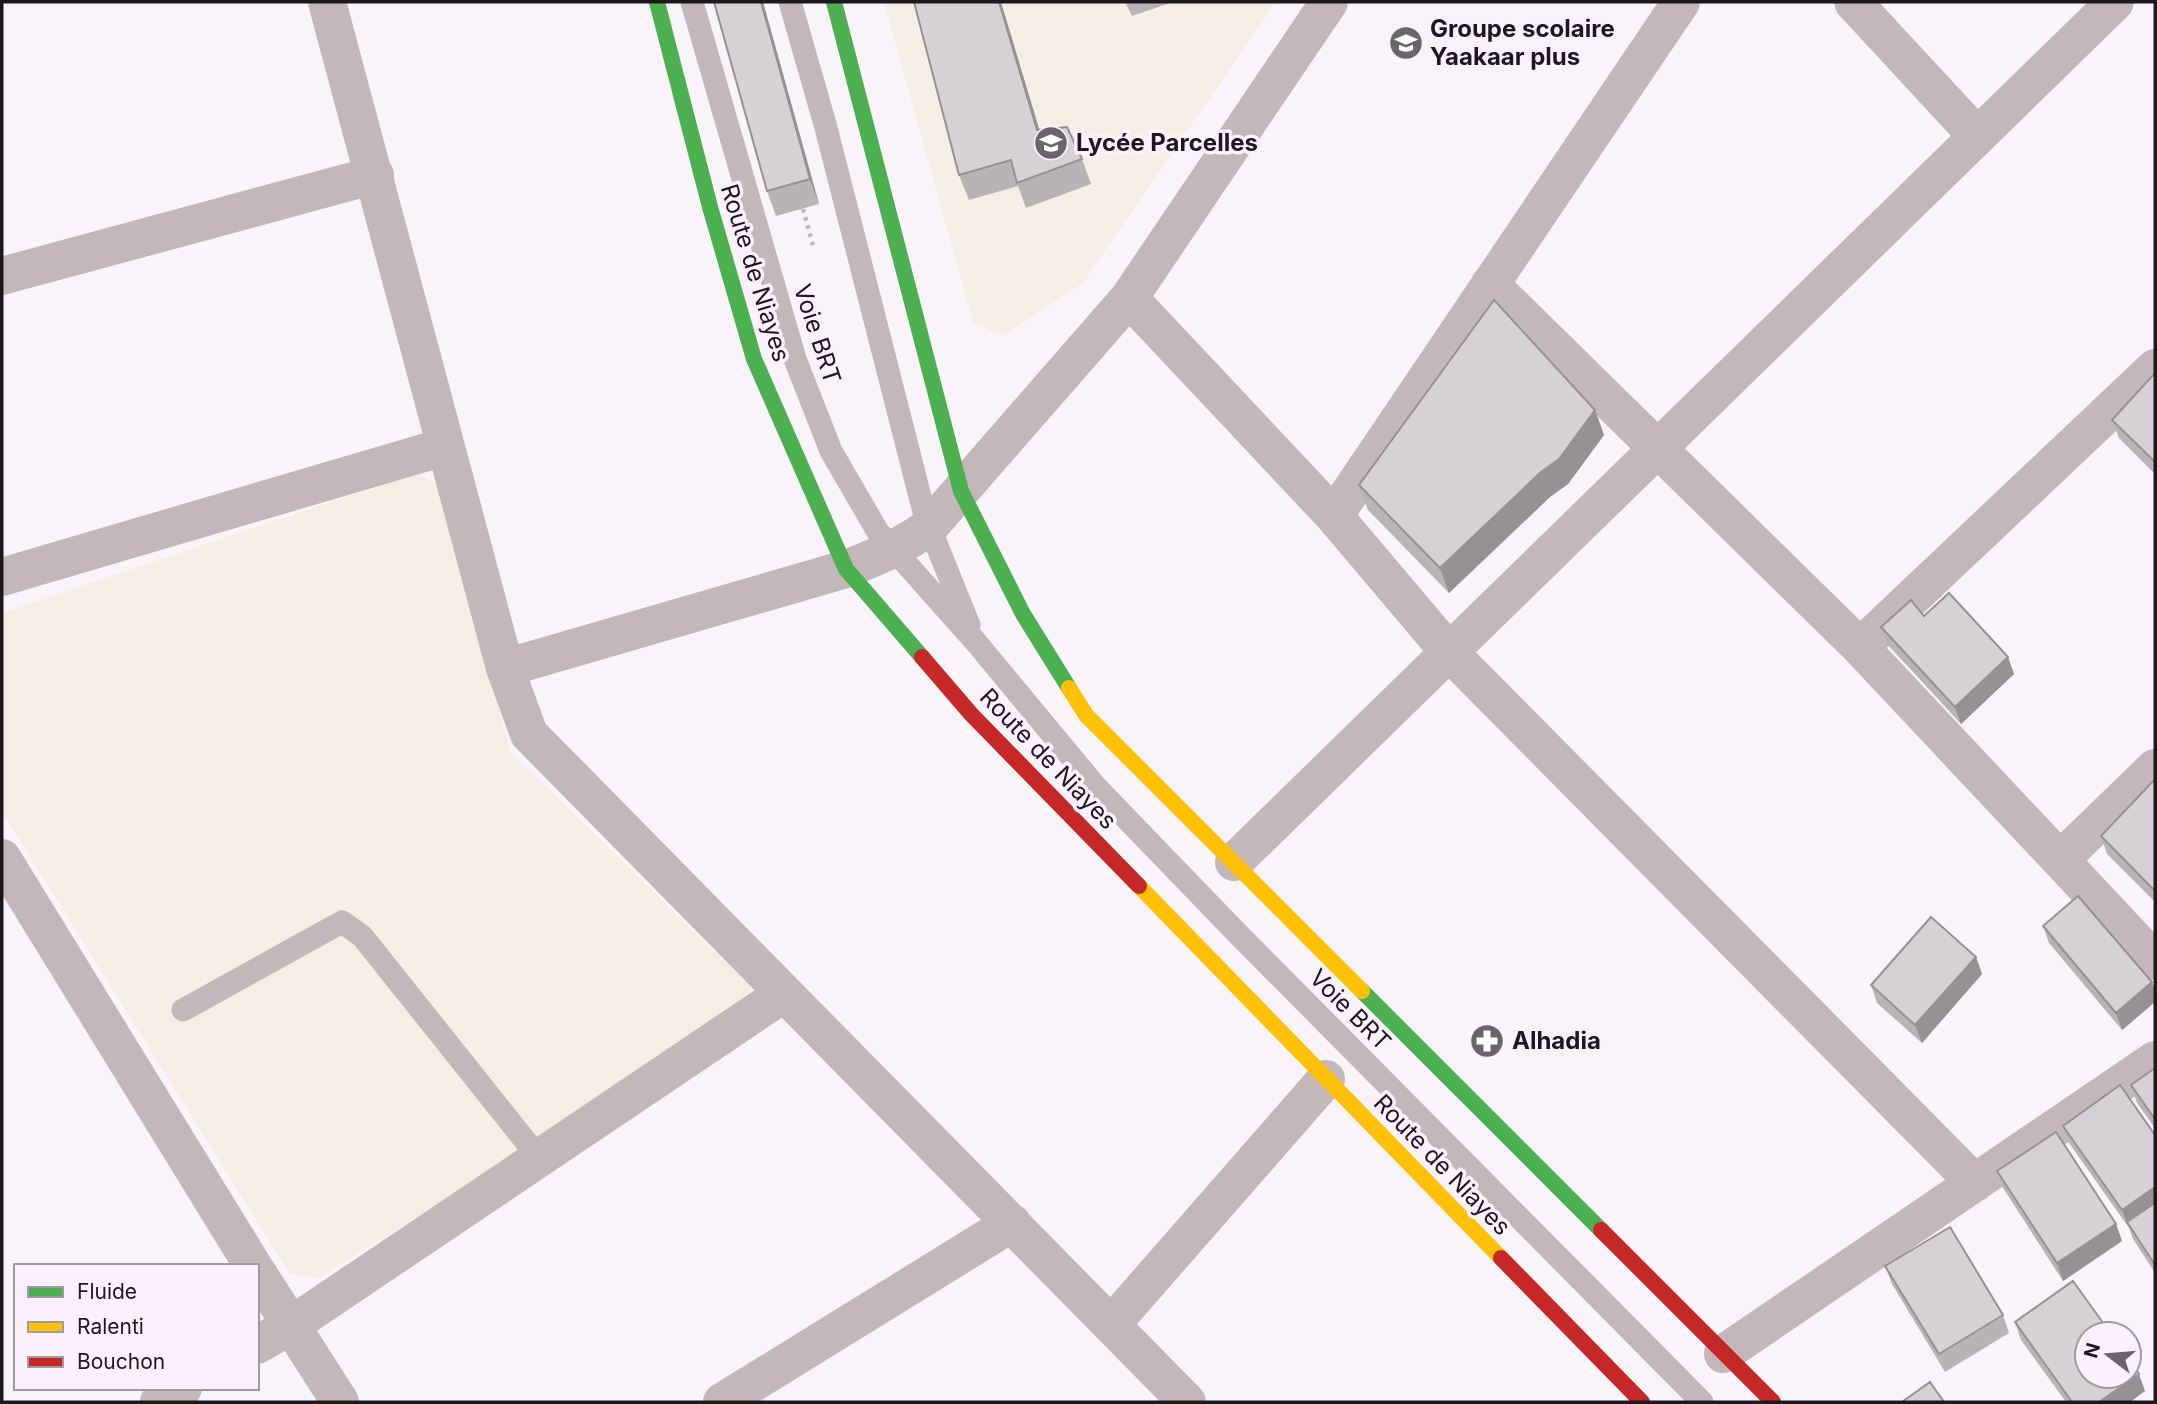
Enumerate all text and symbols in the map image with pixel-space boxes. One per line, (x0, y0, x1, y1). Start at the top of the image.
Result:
place label: Groupe scolaire Yaakaar plus (1430, 14, 1615, 71)
school or university icon: Groupe scolaire Yaakaar plus (1387, 24, 1425, 62)
school or university icon: Lycée Parcelles (1032, 124, 1070, 162)
place label: Lycée Parcelles (1076, 128, 1258, 157)
street label: Route de Niayes (715, 181, 796, 365)
street label: Voie BRT (788, 280, 847, 387)
street label: Route de Niayes (974, 682, 1123, 835)
street label: Voie BRT (1304, 963, 1397, 1056)
pharmacy icon: Alhadia (1468, 1022, 1506, 1060)
place label: Alhadia (1512, 1026, 1601, 1055)
street label: Route de Niayes (1368, 1088, 1517, 1241)
legend (14, 1264, 259, 1390)
text: Fluide (77, 1279, 137, 1304)
text: Ralenti (77, 1314, 144, 1339)
north arrow (2073, 1320, 2143, 1390)
text: N (2079, 1340, 2105, 1361)
text: Bouchon (77, 1349, 165, 1374)

